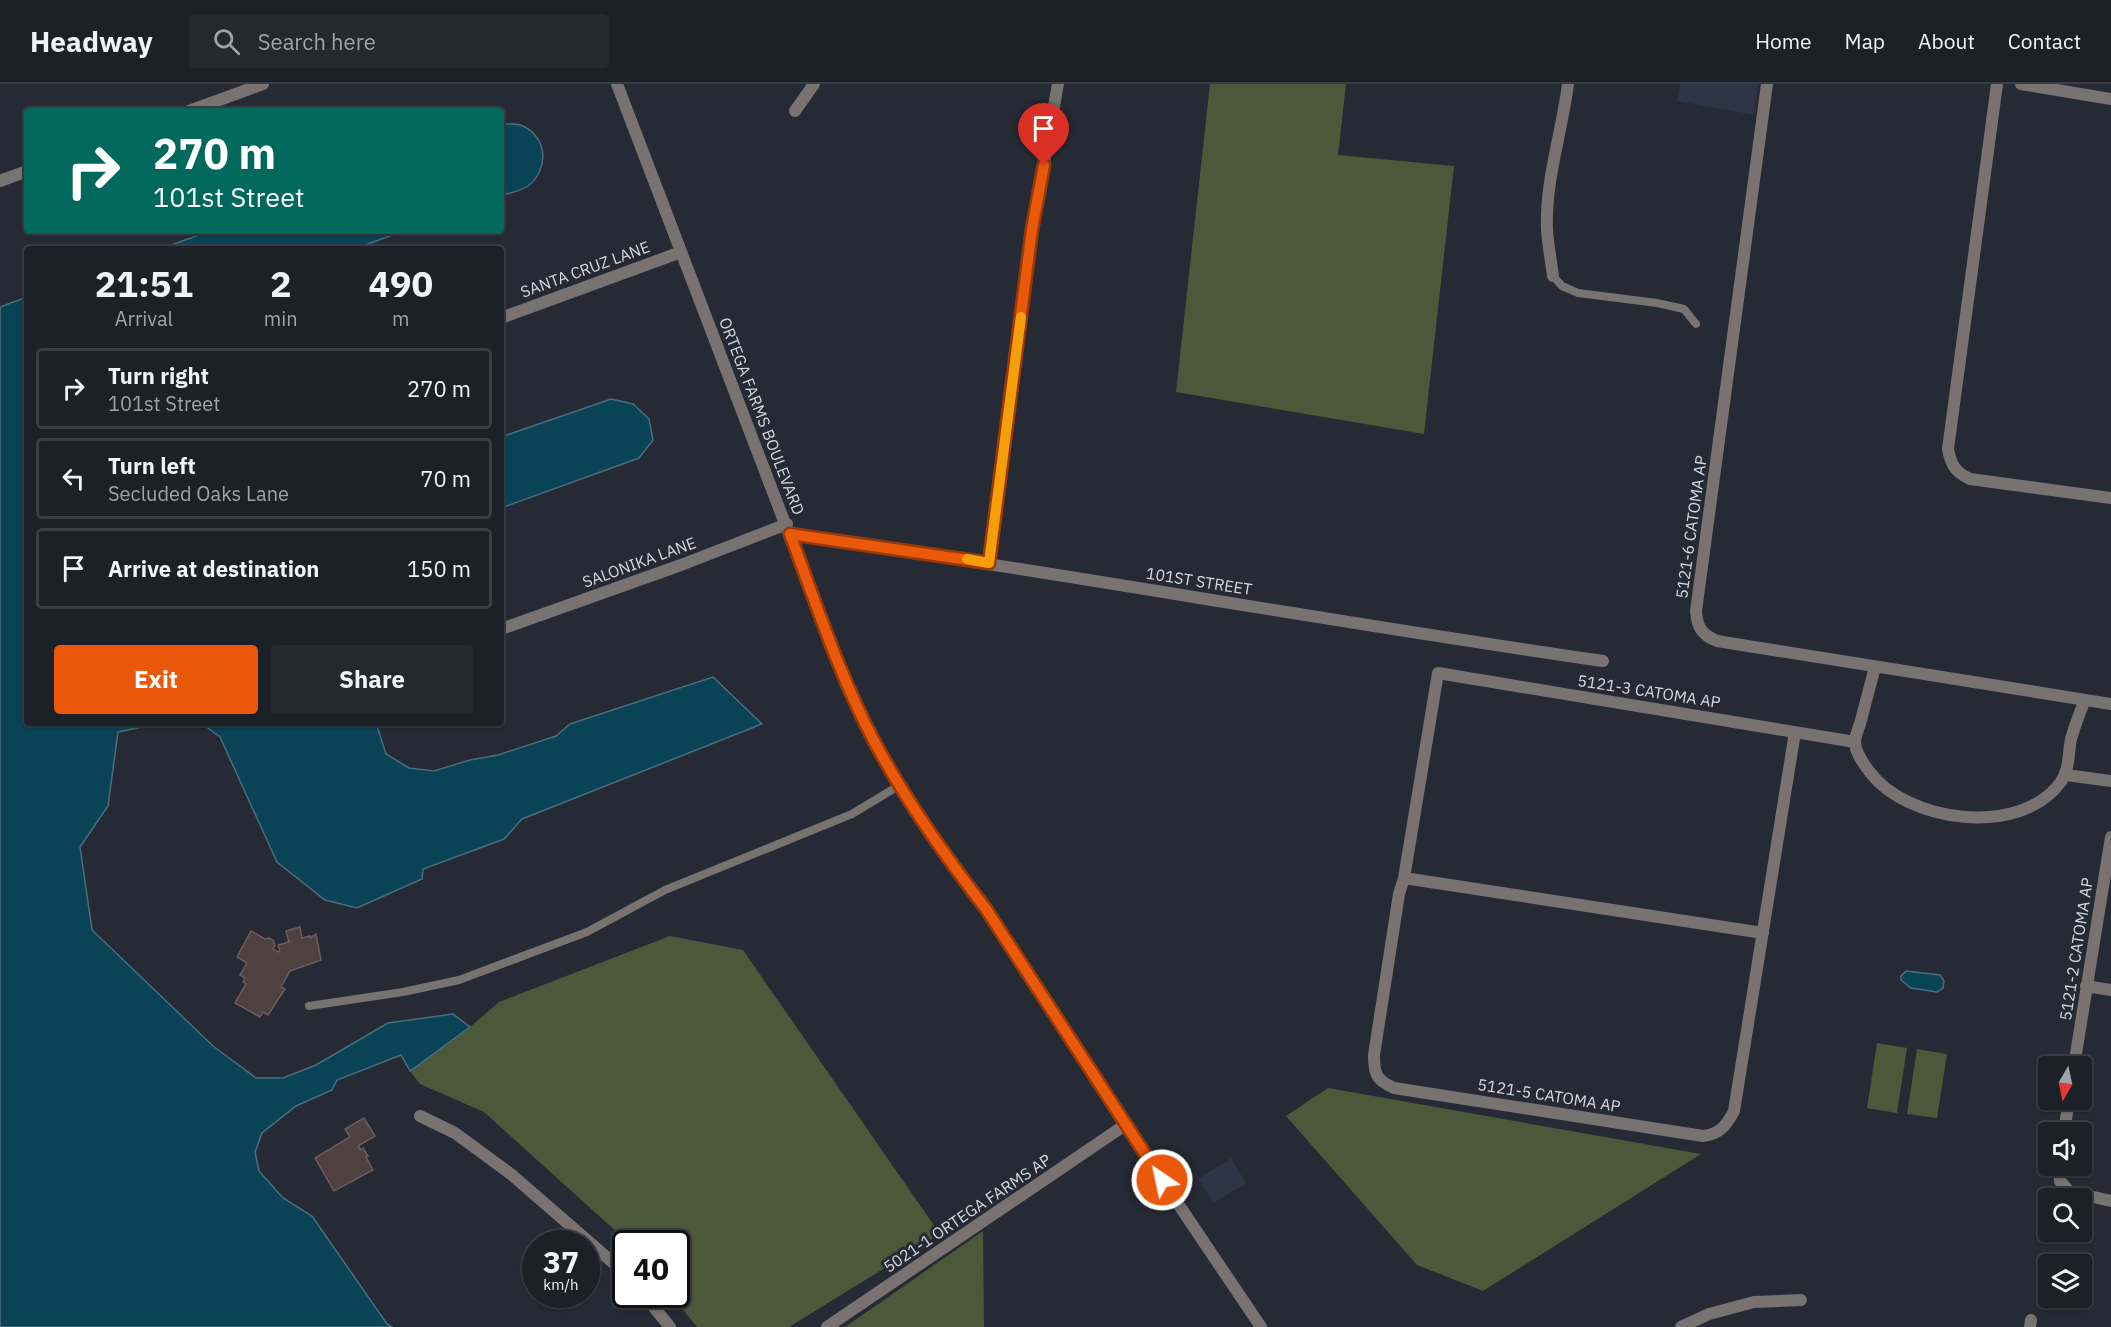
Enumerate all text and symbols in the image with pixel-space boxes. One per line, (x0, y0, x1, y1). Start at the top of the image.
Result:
search box (189, 14, 609, 68)
text: Headway (30, 23, 153, 60)
icon: search (210, 25, 243, 58)
text: Search here (258, 27, 376, 56)
text: Home (1755, 27, 1812, 55)
text: Map (1845, 27, 1885, 55)
text: About (1918, 27, 1975, 55)
text: Contact (2008, 27, 2081, 55)
pin (1018, 103, 1069, 165)
icon: arrive (1027, 112, 1060, 145)
text: 270 m (153, 126, 276, 181)
icon: right (54, 132, 132, 210)
text: 101st Street (153, 179, 304, 214)
street label: SANTA CRUZ LANE (518, 236, 652, 302)
text: 21:51 (95, 260, 193, 307)
text: 2 (270, 260, 292, 307)
text: 490 (368, 260, 433, 307)
text: Arrival (115, 305, 173, 332)
text: min (264, 305, 298, 332)
text: m (392, 305, 410, 332)
street label: ORTEGA FARMS BOULEVARD (715, 315, 809, 517)
text: Turn right (108, 361, 209, 390)
icon: right (57, 372, 90, 405)
text: 270 m (407, 374, 471, 403)
text: 101st Street (108, 390, 220, 417)
text: Turn left (108, 451, 196, 480)
street label: 5121-6 CATOMA AP (1671, 454, 1711, 600)
icon: left (57, 462, 90, 495)
text: 70 m (420, 464, 471, 493)
text: Secluded Oaks Lane (108, 480, 289, 507)
street label: SALONIKA LANE (579, 532, 699, 592)
icon: arrive (57, 552, 90, 585)
text: Arrive at destination (108, 554, 319, 583)
text: 150 m (407, 554, 471, 583)
street label: 101ST STREET (1145, 563, 1253, 599)
button: Exit (54, 645, 258, 714)
button: Share (270, 645, 474, 714)
street label: 5121-3 CATOMA AP (1576, 670, 1722, 712)
street label: 5121-2 CATOMA AP (2055, 876, 2097, 1022)
north arrow (2038, 1056, 2092, 1110)
map controls (2038, 1056, 2092, 1308)
street label: 5121-5 CATOMA AP (1476, 1074, 1622, 1116)
button: sound (2038, 1122, 2092, 1176)
position arrow (1130, 1148, 1194, 1212)
street label: 5021-1 ORTEGA FARMS AP (879, 1149, 1055, 1277)
button: search (2038, 1188, 2092, 1242)
speed limit sign: 40 (612, 1230, 690, 1308)
text: 37 (543, 1242, 579, 1281)
button: layers (2038, 1254, 2092, 1308)
text: km/h (543, 1275, 579, 1294)

